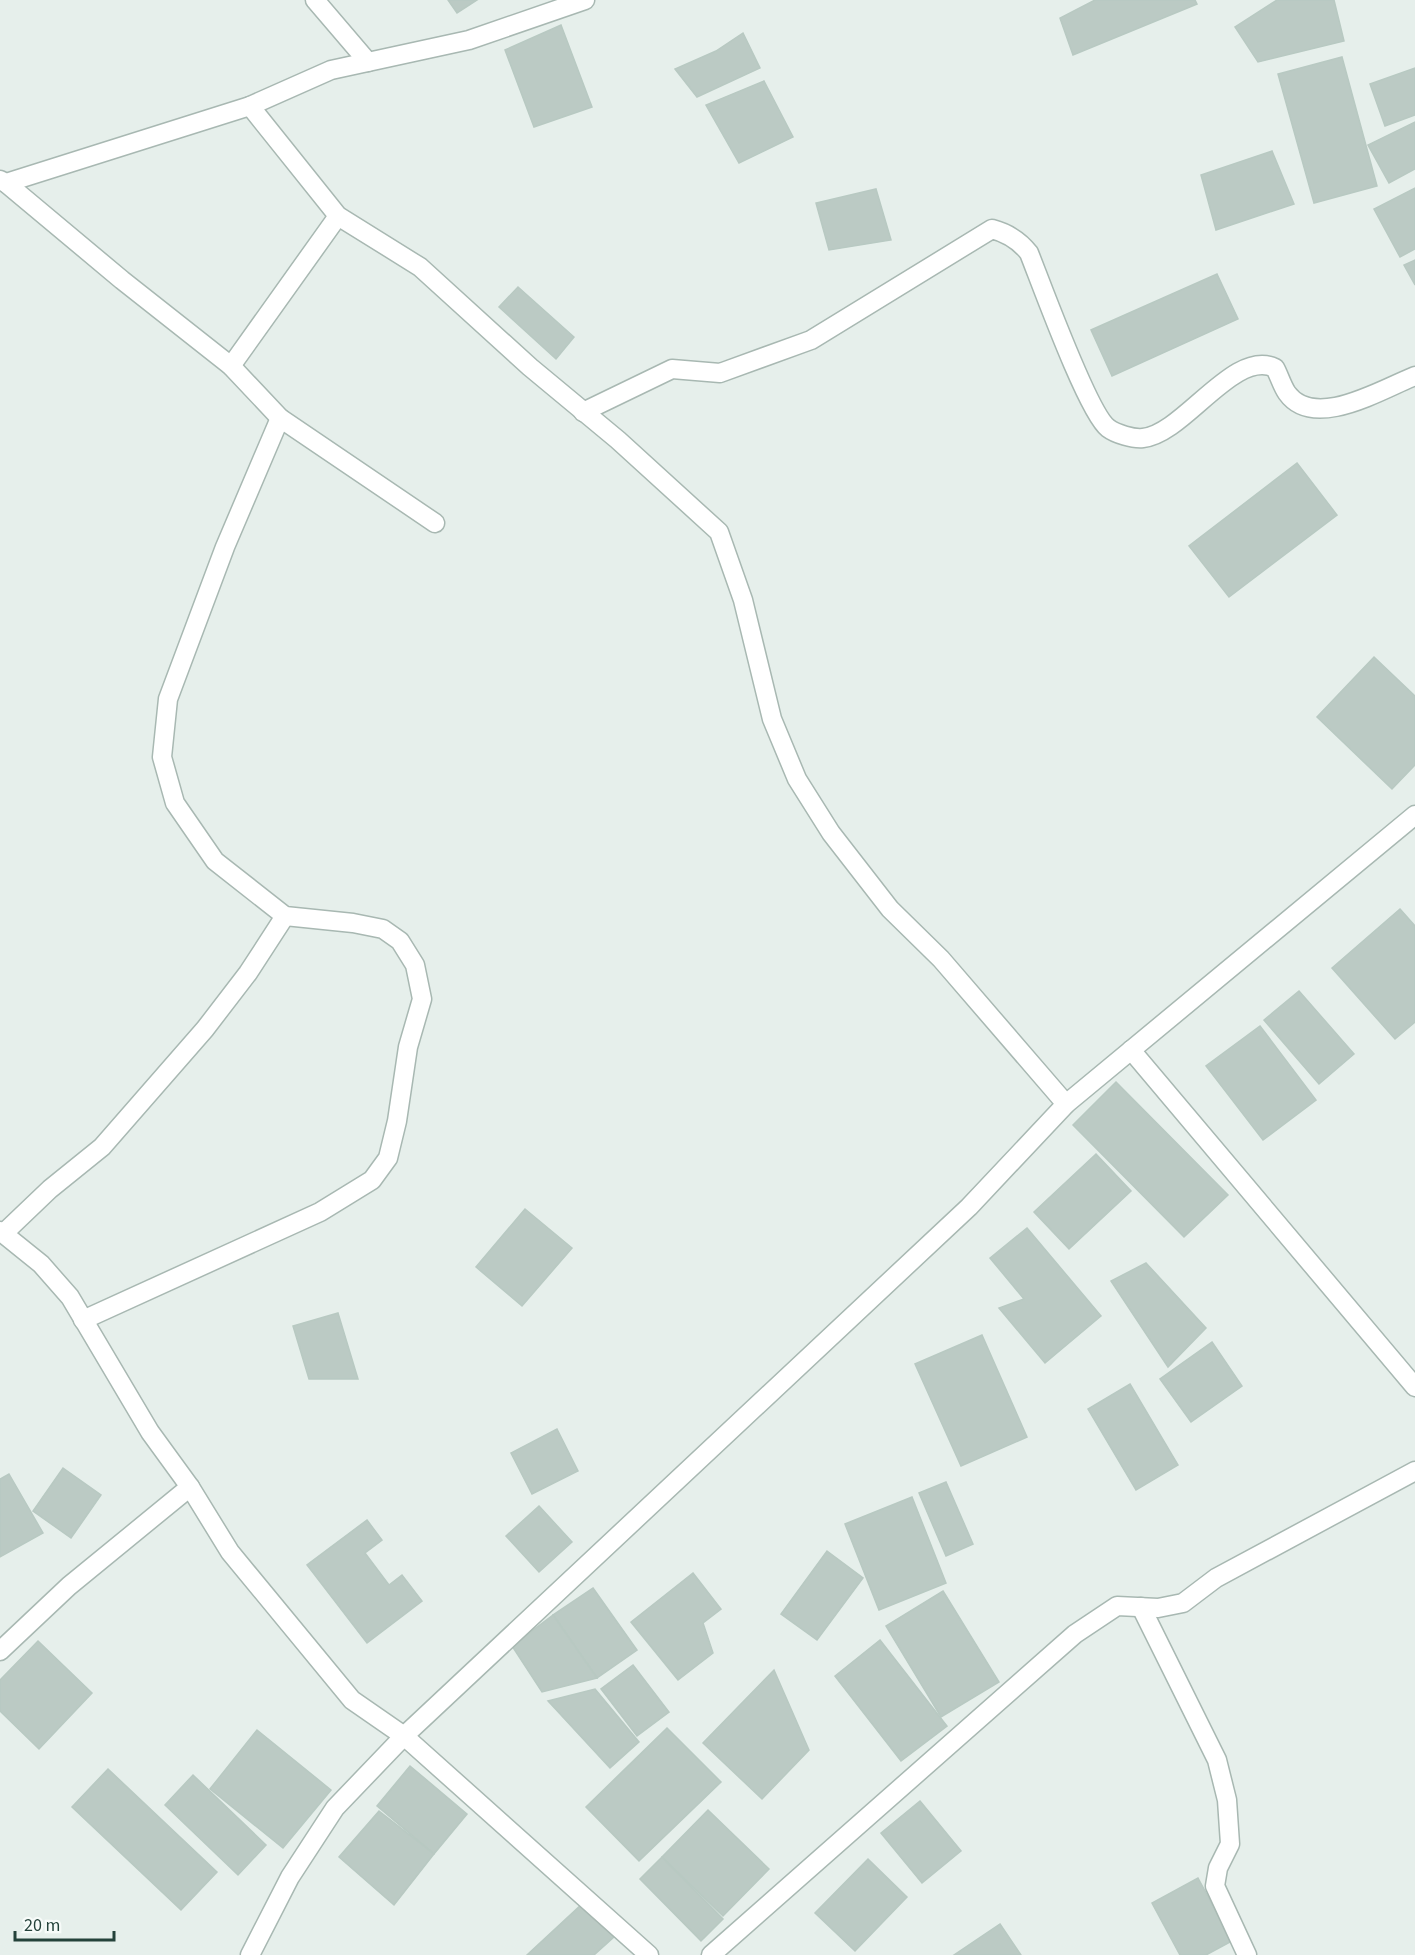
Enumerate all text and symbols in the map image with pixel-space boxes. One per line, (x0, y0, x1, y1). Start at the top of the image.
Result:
scale bar (15, 1904, 114, 1942)
text: 20 m (24, 1913, 60, 1938)

